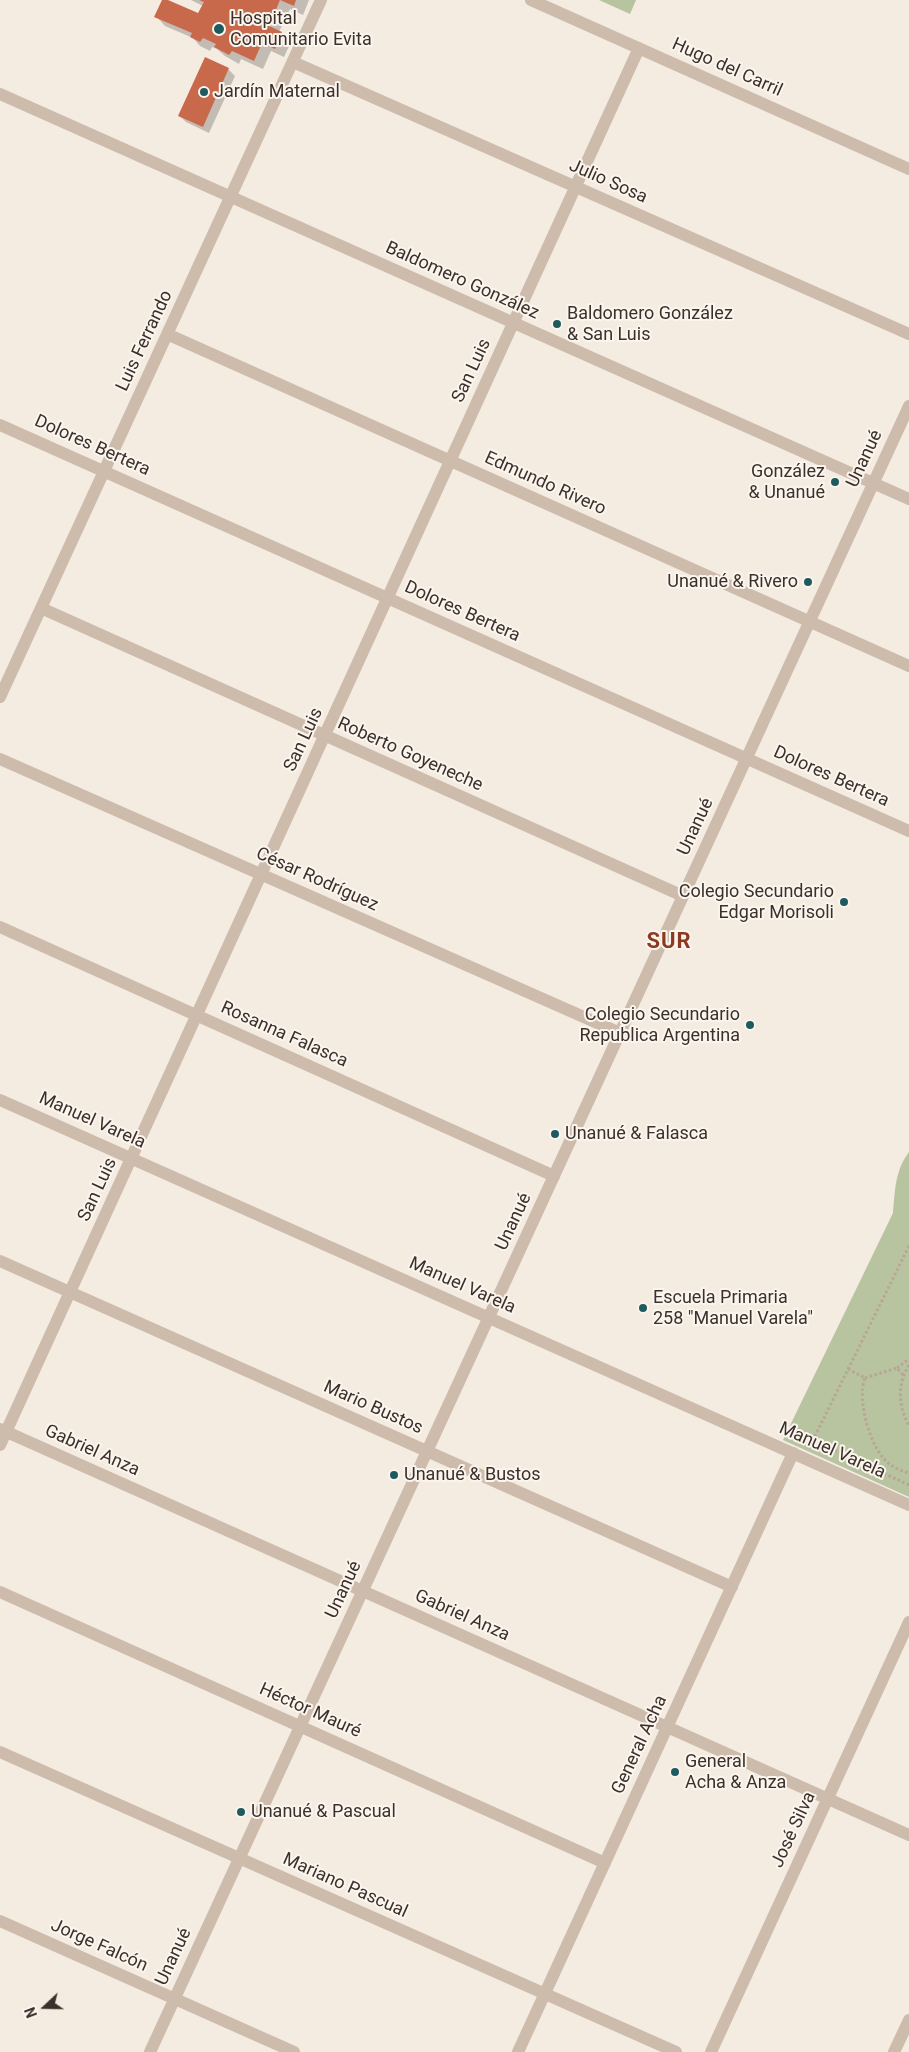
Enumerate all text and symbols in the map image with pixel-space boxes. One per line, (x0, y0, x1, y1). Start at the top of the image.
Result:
place label: Hospital Comunitario Evita (230, 8, 372, 50)
marker: Hospital Comunitario Evita (212, 22, 226, 36)
street label: Hugo del Carril (668, 34, 786, 102)
place label: Jardín Maternal (214, 81, 340, 103)
marker: Jardín Maternal (198, 86, 210, 98)
street label: Julio Sosa (566, 155, 650, 209)
street label: Baldomero González (382, 237, 542, 325)
street label: Luis Ferrando (112, 287, 178, 395)
place label: Baldomero González & San Luis (567, 303, 733, 346)
marker: Baldomero González & San Luis (551, 318, 563, 330)
street label: San Luis (448, 336, 496, 406)
street label: Dolores Bertera (31, 411, 153, 481)
street label: Unanué (842, 427, 888, 491)
street label: Edmundo Rivero (481, 448, 609, 520)
place label: González & Unanué (749, 461, 825, 504)
marker: González & Unanué (829, 476, 841, 488)
place label: Unanué & Rivero (667, 571, 798, 593)
marker: Unanué & Rivero (802, 576, 814, 588)
street label: Dolores Bertera (401, 577, 523, 647)
street label: San Luis (280, 705, 328, 775)
street label: Roberto Goyeneche (334, 713, 486, 797)
street label: Dolores Bertera (770, 742, 892, 812)
street label: Unanué (673, 795, 719, 859)
street label: César Rodríguez (253, 843, 381, 917)
place label: Colegio Secundario Edgar Morisoli (679, 881, 834, 924)
marker: Colegio Secundario Edgar Morisoli (838, 896, 850, 908)
district label: SUR (646, 929, 692, 955)
street label: Rosanna Falasca (217, 997, 351, 1073)
place label: Colegio Secundario Republica Argentina (580, 1004, 740, 1046)
marker: Colegio Secundario Republica Argentina (744, 1019, 756, 1031)
street label: Manuel Varela (35, 1088, 149, 1154)
place label: Unanué & Falasca (565, 1123, 708, 1145)
marker: Unanué & Falasca (549, 1128, 561, 1140)
street label: San Luis (74, 1155, 122, 1225)
street label: Unanué (491, 1190, 537, 1254)
street label: Manuel Varela (405, 1253, 519, 1319)
place label: Escuela Primaria 258 "Manuel Varela" (653, 1287, 813, 1330)
marker: Escuela Primaria 258 "Manuel Varela" (637, 1302, 649, 1314)
street label: Mario Bustos (320, 1376, 426, 1440)
street label: Manuel Varela (775, 1418, 889, 1484)
street label: Gabriel Anza (41, 1421, 143, 1481)
place label: Unanué & Bustos (404, 1464, 541, 1486)
marker: Unanué & Bustos (388, 1469, 400, 1481)
street label: Unanué (321, 1558, 367, 1622)
street label: Gabriel Anza (411, 1586, 513, 1646)
street label: Héctor Mauré (256, 1679, 364, 1743)
street label: General Acha (608, 1692, 672, 1798)
place label: General Acha & Anza (685, 1751, 786, 1794)
marker: General Acha & Anza (669, 1766, 681, 1778)
street label: José Silva (767, 1789, 821, 1871)
place label: Unanué & Pascual (251, 1801, 396, 1823)
marker: Unanué & Pascual (235, 1806, 247, 1818)
street label: Mariano Pascual (279, 1849, 411, 1923)
street label: Jorge Falcón (47, 1915, 151, 1977)
street label: Unanué (151, 1925, 197, 1989)
north arrow (20, 1982, 70, 2032)
text: N (22, 2005, 40, 2020)

